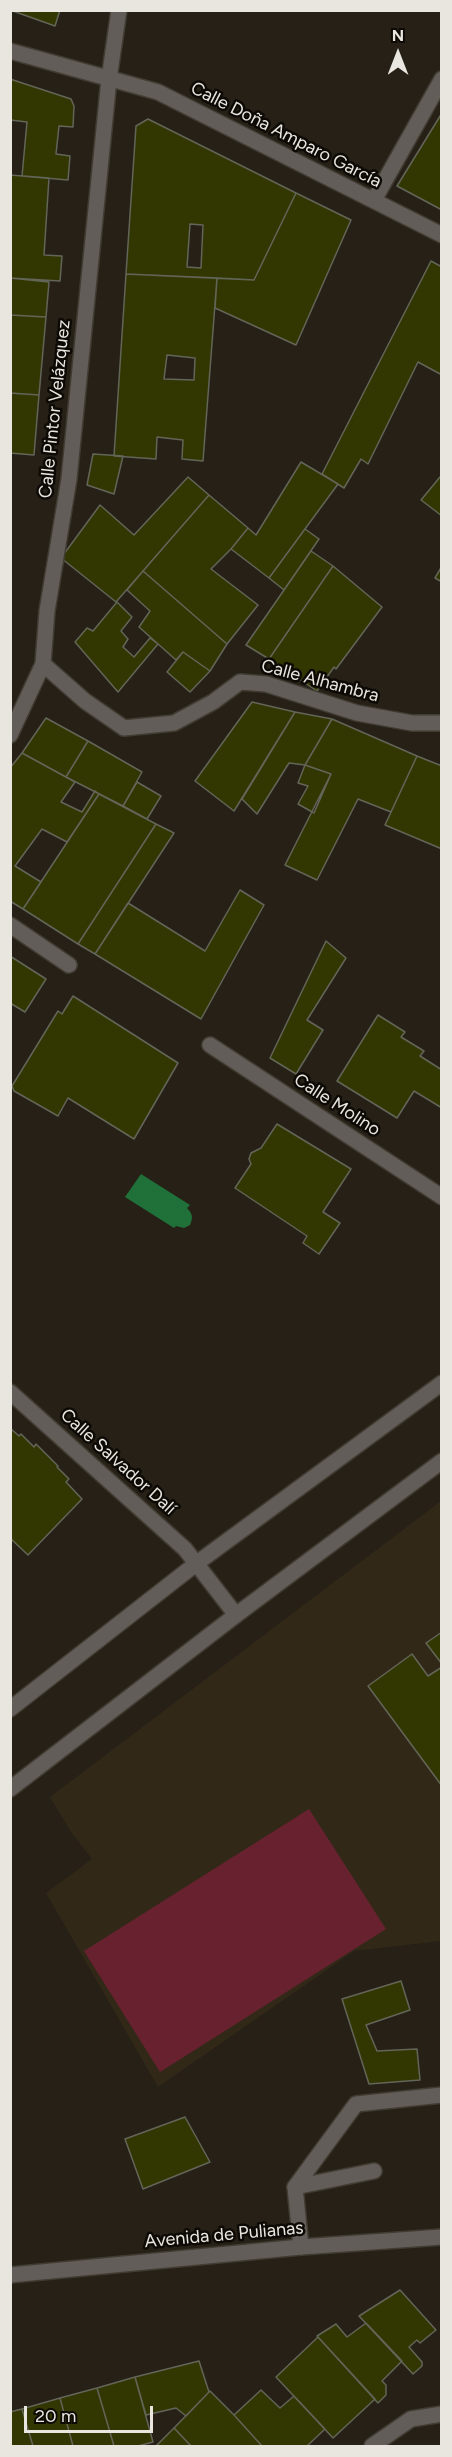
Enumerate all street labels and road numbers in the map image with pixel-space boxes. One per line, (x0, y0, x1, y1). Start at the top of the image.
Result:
street label: Calle Doña Amparo García (187, 77, 385, 193)
street label: Calle Pintor Velázquez (35, 319, 75, 499)
street label: Calle Alhambra (259, 655, 381, 707)
street label: Calle Molino (290, 1069, 384, 1141)
street label: Calle Salvador Dalí (56, 1404, 180, 1520)
street label: Avenida de Pulianas (144, 2217, 304, 2253)

